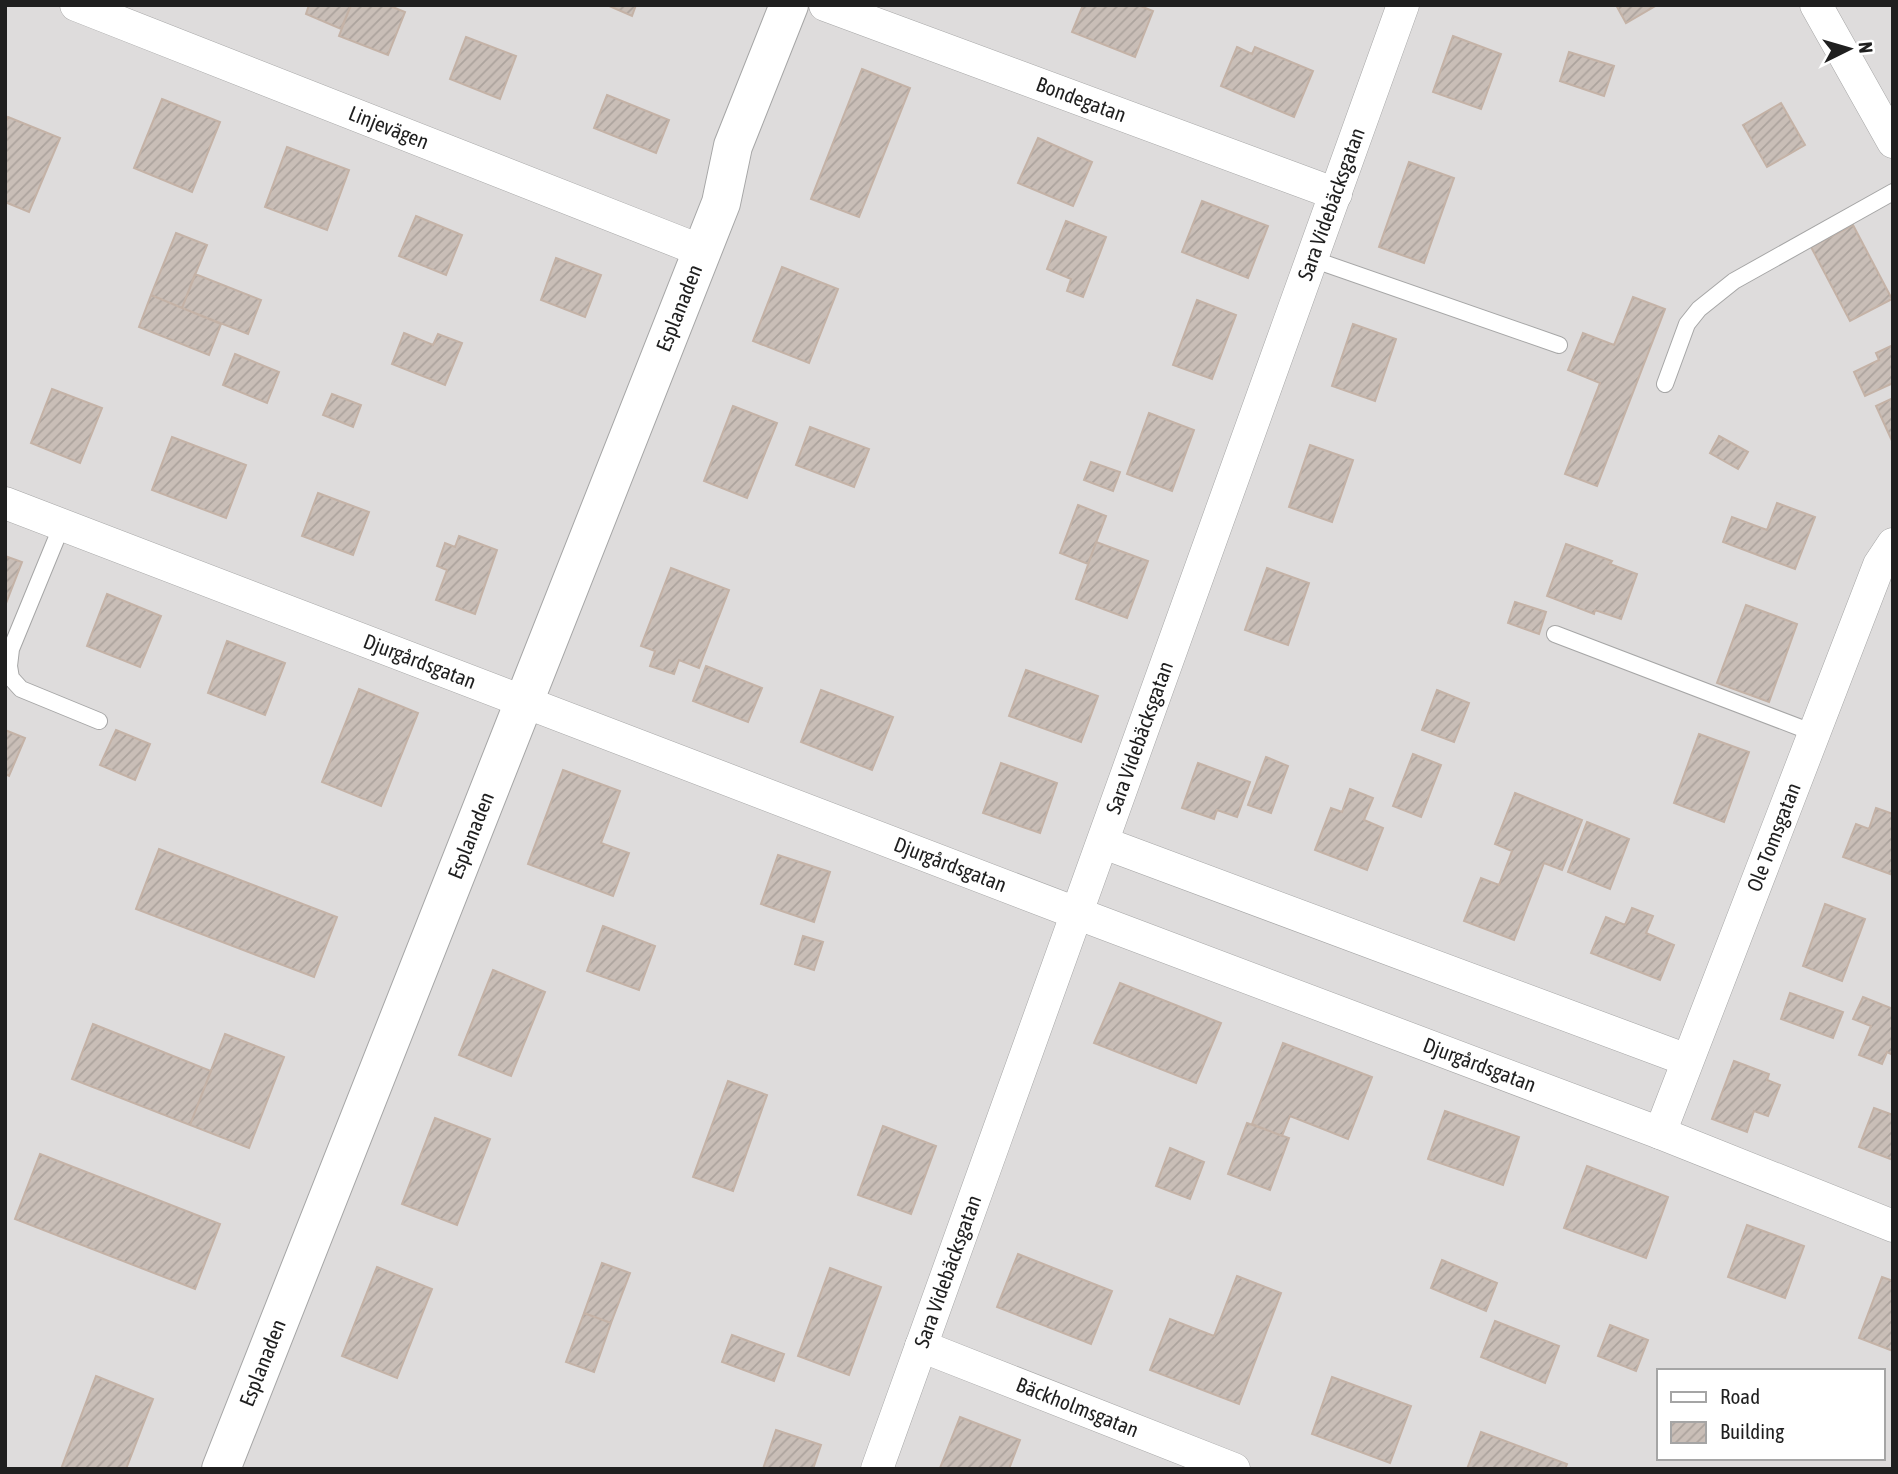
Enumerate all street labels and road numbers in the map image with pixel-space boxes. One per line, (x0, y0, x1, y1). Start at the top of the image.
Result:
street label: Bondegatan (1033, 71, 1130, 126)
street label: Linjevägen (346, 100, 433, 153)
street label: Sara Videbäcksgatan (1292, 124, 1369, 283)
street label: Esplanaden (651, 261, 706, 355)
street label: Djurgårdsgatan (360, 628, 480, 693)
street label: Sara Videbäcksgatan (1100, 658, 1177, 817)
street label: Ole Tomsgatan (1741, 779, 1805, 895)
street label: Esplanaden (442, 788, 498, 882)
street label: Djurgårdsgatan (891, 831, 1010, 896)
street label: Djurgårdsgatan (1420, 1032, 1540, 1096)
street label: Sara Videbäcksgatan (909, 1192, 985, 1351)
street label: Esplanaden (234, 1316, 290, 1409)
street label: Bäckholmsgatan (1013, 1372, 1142, 1441)

